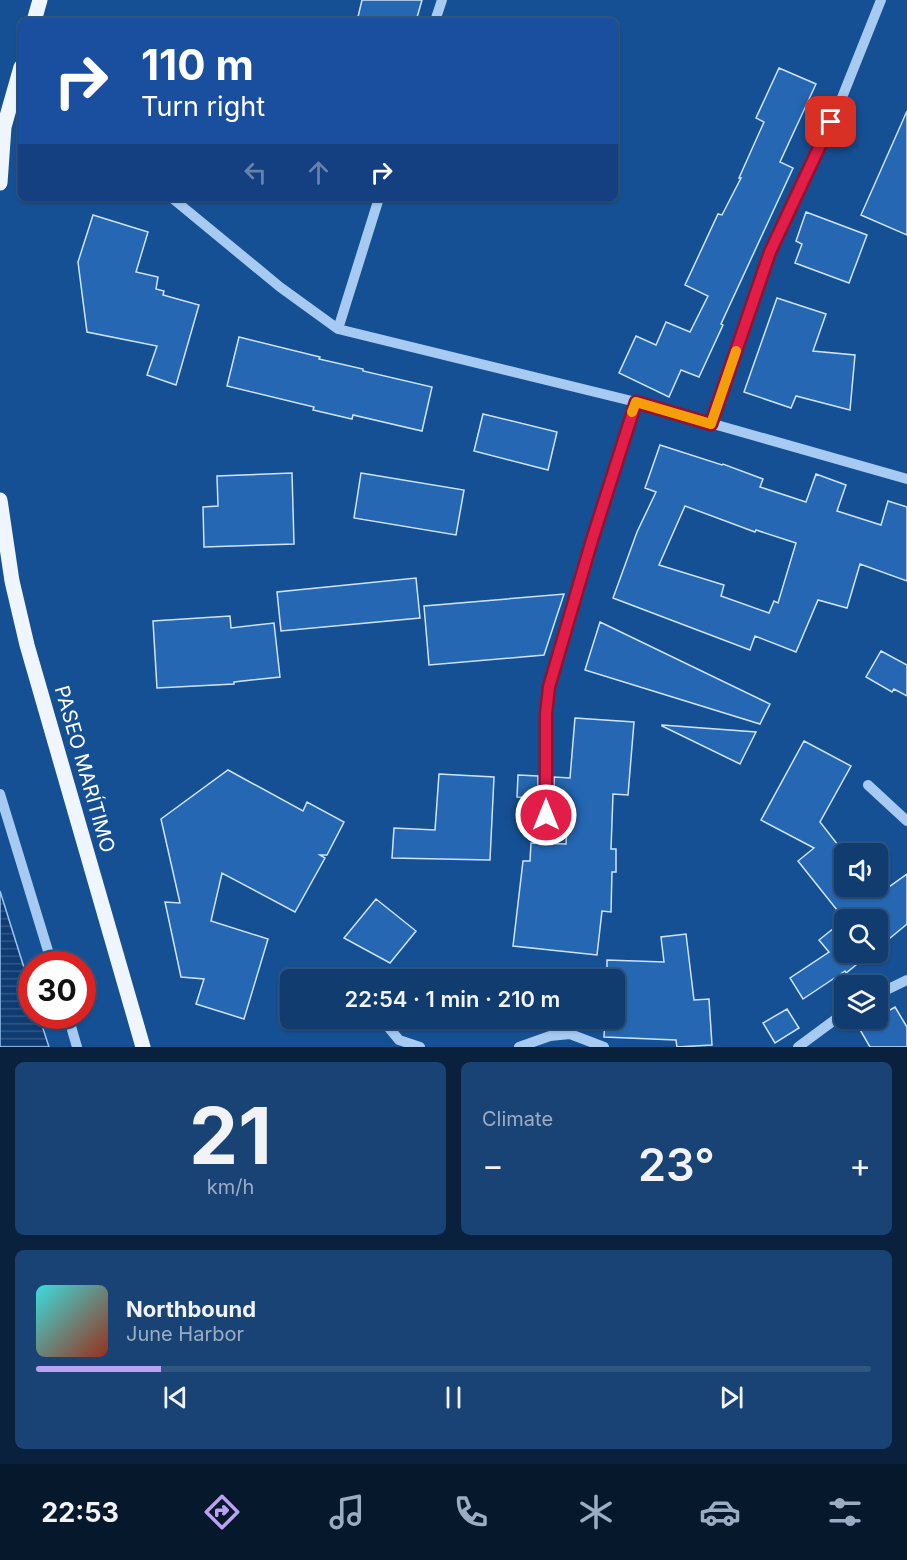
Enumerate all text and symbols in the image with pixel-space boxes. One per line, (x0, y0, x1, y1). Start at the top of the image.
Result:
text: 110 m (141, 39, 254, 90)
icon: right (42, 42, 120, 120)
text: Turn right (141, 90, 265, 123)
pin (805, 96, 856, 147)
icon: arrive (814, 105, 847, 138)
icon: left (239, 156, 272, 189)
icon: ahead (302, 156, 335, 189)
icon: right (365, 156, 398, 189)
street label: PASEO MARÍTIMO (50, 682, 121, 855)
position arrow (514, 783, 578, 847)
map controls (834, 843, 888, 1029)
button: sound (834, 843, 888, 897)
button: search (834, 909, 888, 963)
speed limit sign: 30 (18, 951, 96, 1029)
button: layers (834, 975, 888, 1029)
text: 22:54 · 1 min · 210 m (345, 986, 560, 1012)
text: 21 (189, 1088, 272, 1183)
text: Climate (482, 1107, 553, 1131)
text: 23° (638, 1137, 715, 1192)
text: − (482, 1145, 504, 1185)
text: + (849, 1145, 871, 1185)
text: km/h (207, 1175, 254, 1199)
text: Northbound (126, 1296, 256, 1322)
text: June Harbor (126, 1322, 244, 1346)
icon: previous (159, 1381, 192, 1414)
icon: pause (437, 1381, 470, 1414)
icon: next (715, 1381, 748, 1414)
icon: directions (201, 1491, 243, 1533)
icon: music (326, 1491, 368, 1533)
icon: phone (450, 1491, 492, 1533)
icon: climate (575, 1491, 617, 1533)
icon: car (699, 1491, 741, 1533)
icon: filters (824, 1491, 866, 1533)
text: 22:53 (41, 1496, 119, 1529)

